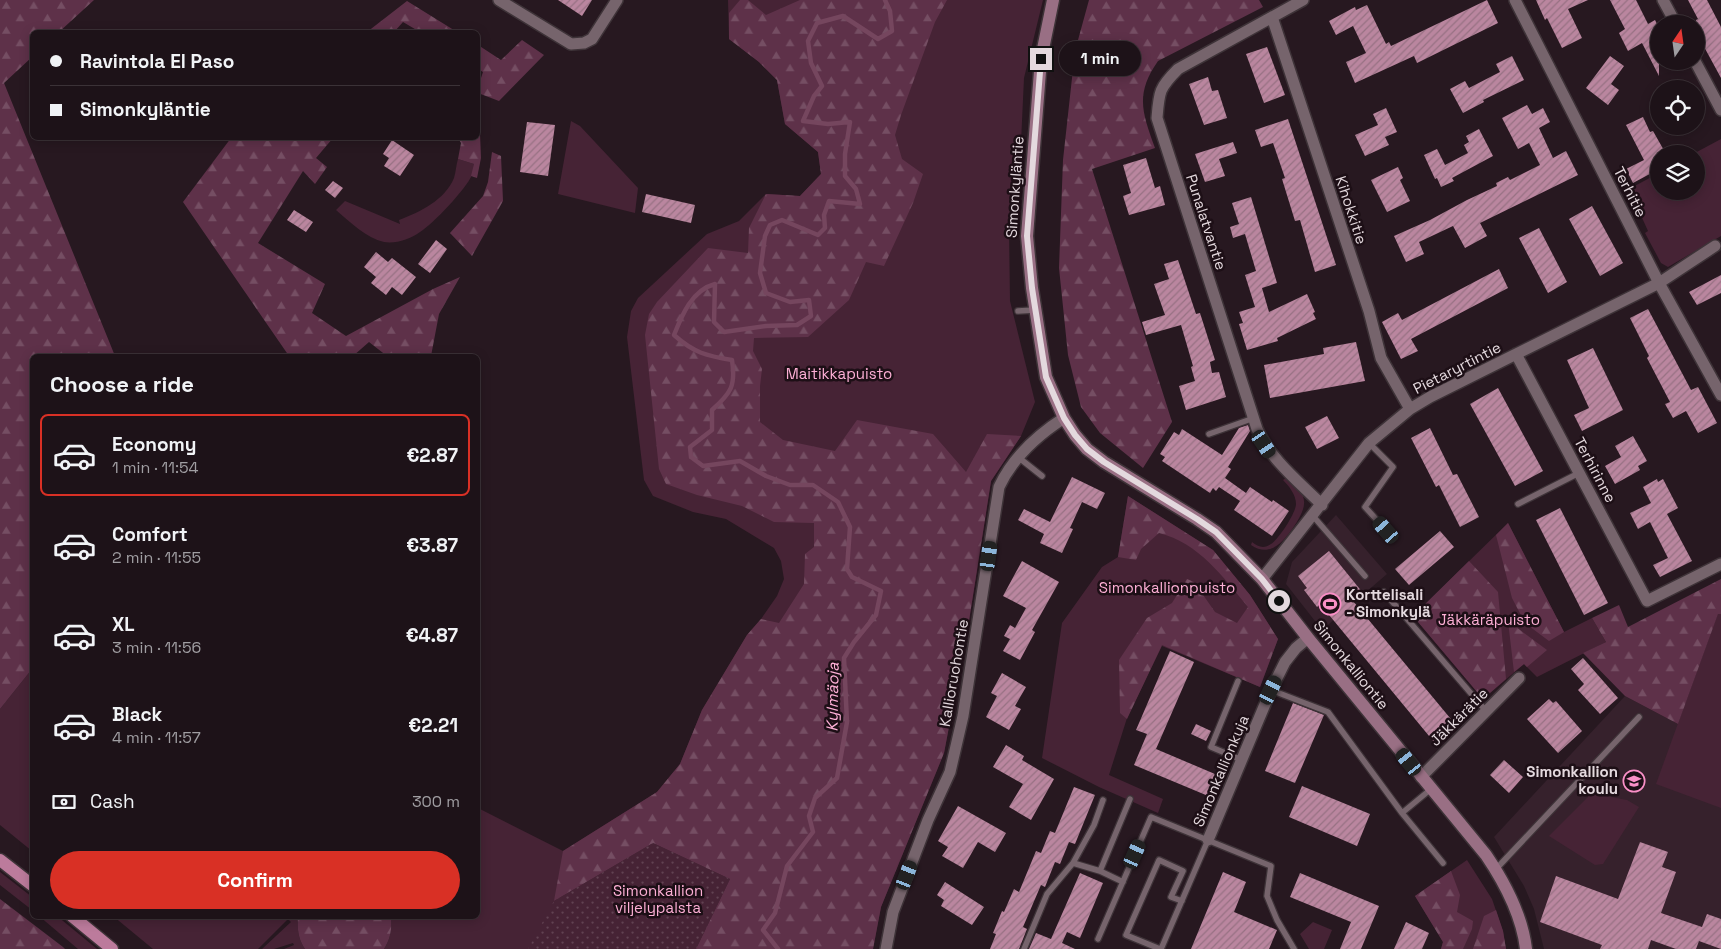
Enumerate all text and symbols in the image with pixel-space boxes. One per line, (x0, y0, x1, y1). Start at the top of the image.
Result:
north arrow (1650, 15, 1705, 70)
map controls (1650, 15, 1705, 200)
callout: 1 min (1058, 42, 1141, 76)
route end (1030, 48, 1052, 70)
text: 1 min (1080, 48, 1120, 69)
text: Ravintola El Paso (80, 49, 234, 74)
button: locate (1650, 80, 1705, 135)
text: Simonkyläntie (80, 97, 211, 122)
street label: Simonkyläntie (1001, 135, 1028, 239)
button: layers (1650, 145, 1705, 200)
street label: Terhitie (1610, 163, 1651, 220)
street label: Punalatvantie (1182, 172, 1231, 272)
street label: Kihokkitie (1332, 173, 1371, 246)
street label: Pietaryrtintie (1410, 337, 1504, 398)
park label: Maitikkapuisto (786, 364, 892, 383)
text: Choose a ride (50, 370, 194, 398)
car (1249, 427, 1278, 461)
text: Economy (112, 432, 196, 457)
icon: car (52, 433, 97, 478)
street label: Terhirinne (1570, 434, 1621, 506)
text: €2.87 (406, 443, 458, 468)
text: 1 min · 11:54 (112, 457, 199, 478)
car (1370, 514, 1401, 546)
text: Comfort (112, 522, 188, 547)
icon: car (52, 523, 97, 568)
text: €3.87 (406, 533, 458, 558)
car (979, 540, 998, 572)
text: 2 min · 11:55 (112, 547, 201, 568)
park label: Simonkallionpuisto (1099, 578, 1235, 597)
place label: Korttelisali - Simonkylä (1346, 585, 1431, 621)
route start (1268, 590, 1290, 612)
sports icon: Korttelisali - Simonkylä (1318, 592, 1342, 616)
park label: Jäkkäräpuisto (1438, 610, 1540, 629)
text: XL (112, 612, 135, 637)
icon: car (52, 613, 97, 658)
street label: Simonkalliontie (1310, 616, 1393, 713)
street label: Kallioruohontie (935, 617, 972, 728)
text: €4.87 (406, 623, 458, 648)
text: 3 min · 11:56 (112, 637, 201, 658)
water label: Kylmäoja (821, 661, 844, 732)
car (1257, 673, 1284, 707)
street label: Jäkkärätie (1425, 683, 1492, 750)
text: Black (112, 702, 162, 727)
icon: car (52, 703, 97, 748)
street label: Simonkallionkuja (1188, 712, 1253, 830)
text: €2.21 (408, 713, 458, 738)
text: 4 min · 11:57 (112, 727, 201, 748)
car (1393, 746, 1424, 778)
place label: Simonkallion koulu (1526, 762, 1618, 798)
school or university icon: Simonkallion koulu (1622, 769, 1646, 793)
icon: cash (50, 788, 78, 816)
text: Cash (90, 789, 135, 814)
text: 300 m (412, 791, 460, 812)
car (1122, 837, 1147, 871)
button: Confirm (50, 851, 460, 909)
car (894, 858, 919, 892)
park label: Simonkallion viljelypalsta (613, 881, 703, 917)

